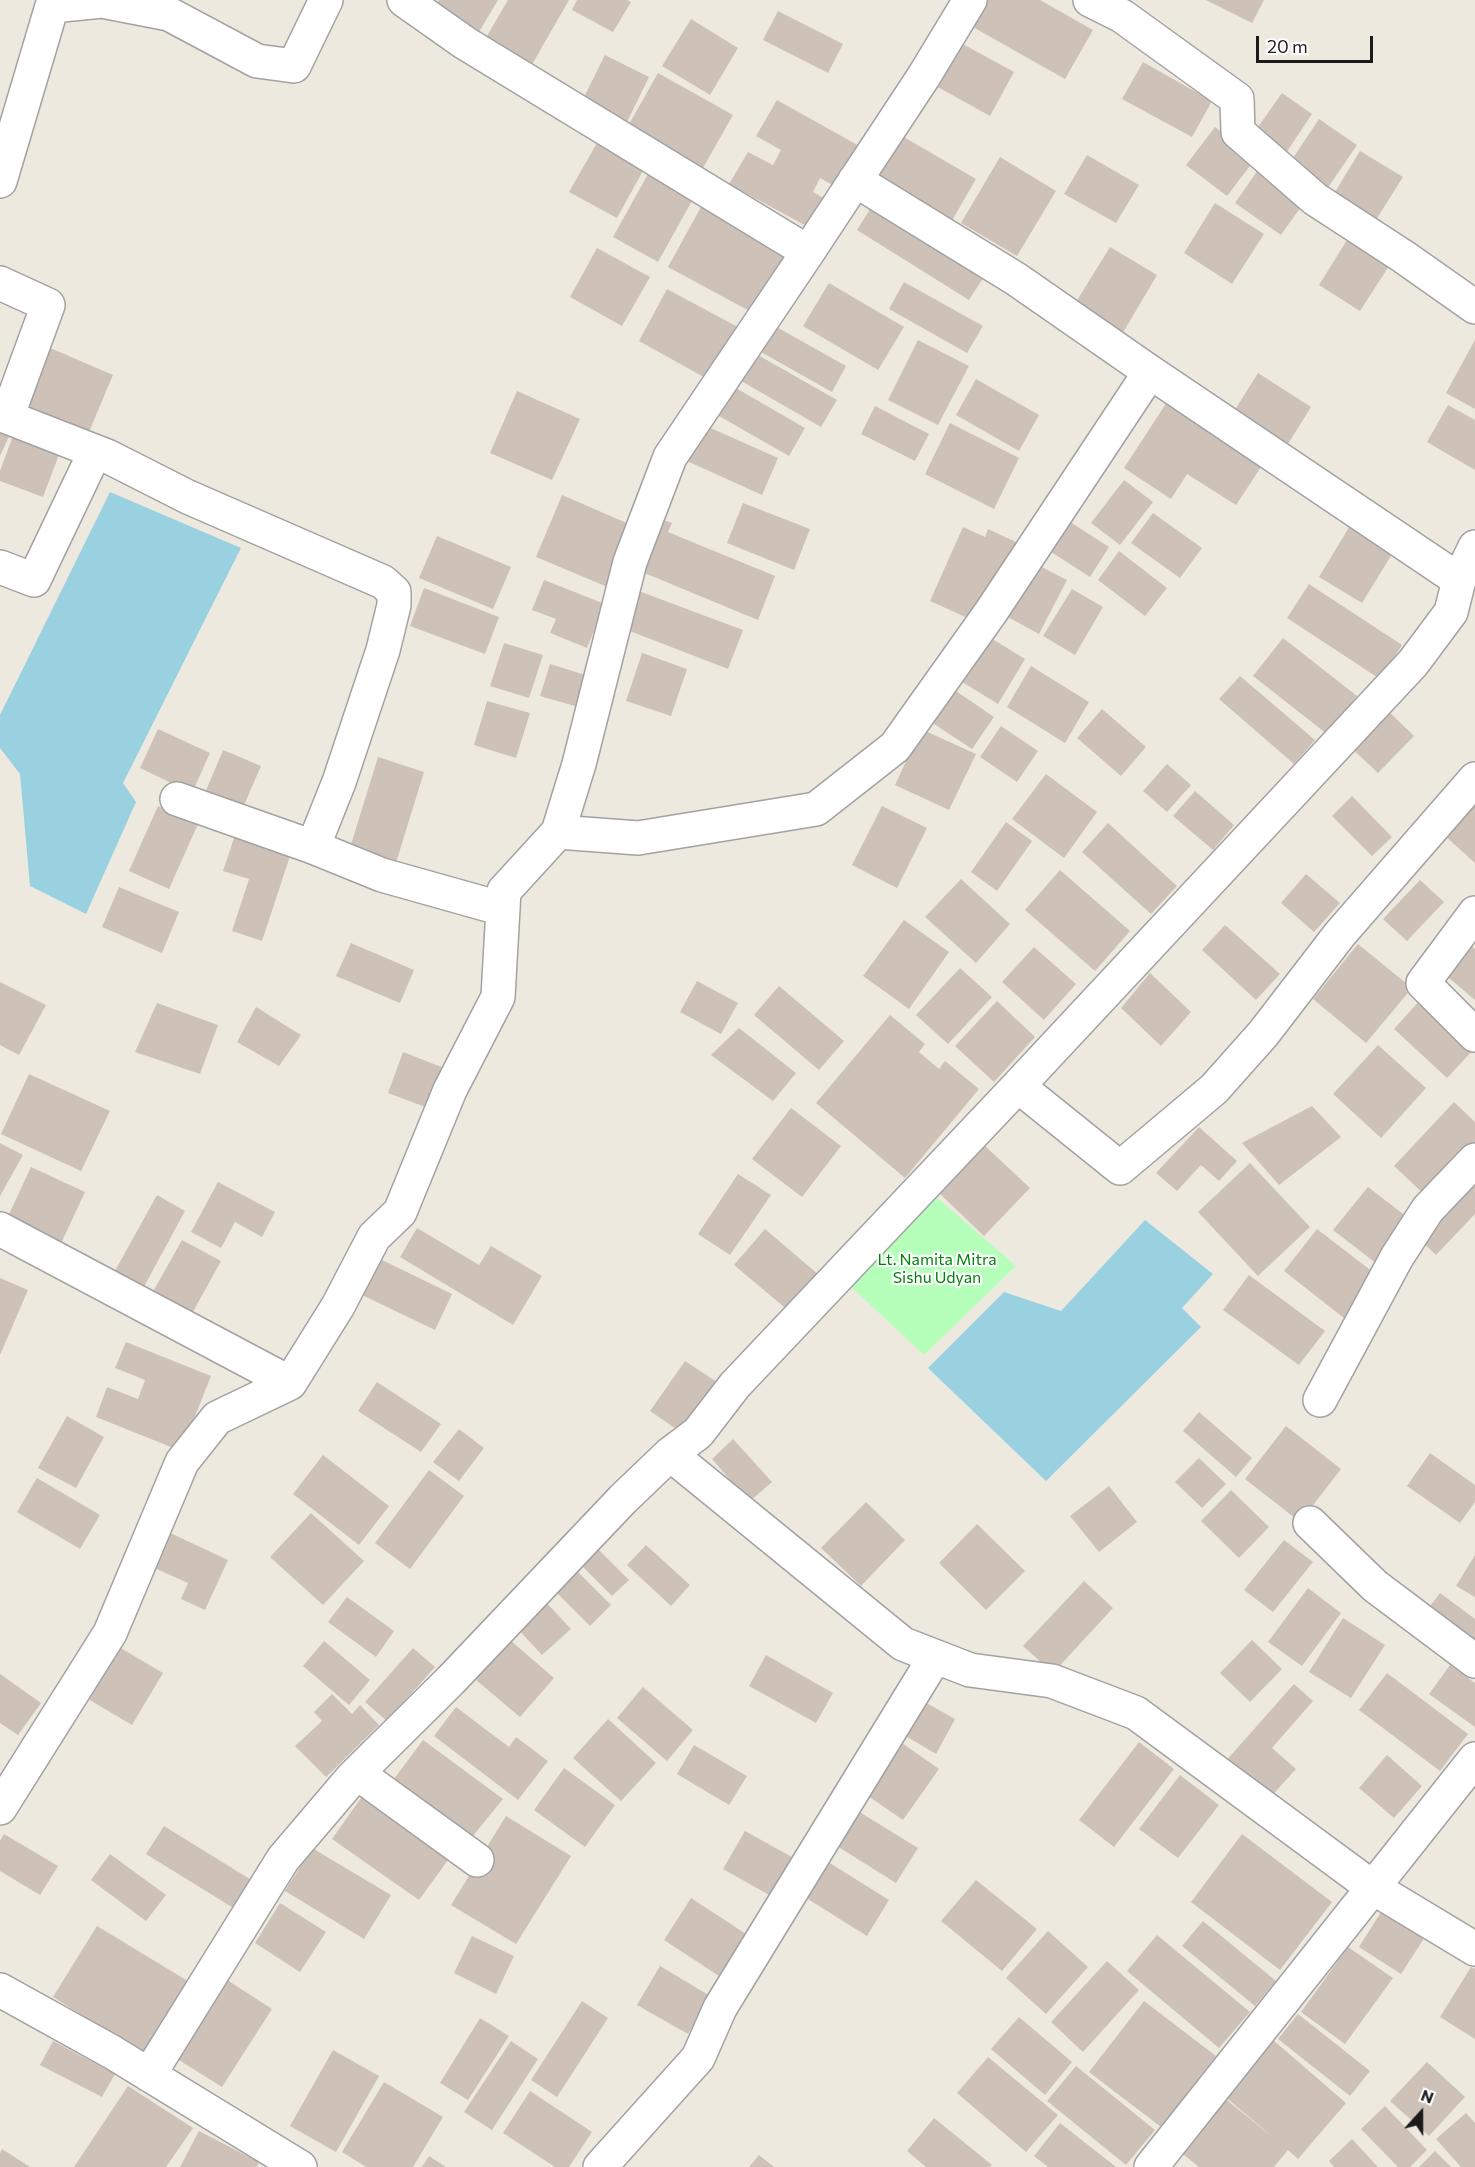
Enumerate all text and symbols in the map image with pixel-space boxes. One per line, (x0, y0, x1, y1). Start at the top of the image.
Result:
scale bar (1259, 24, 1376, 62)
text: 20 m (1267, 35, 1308, 57)
park label: Lt. Namita Mitra Sishu Udyan (877, 1250, 997, 1288)
north arrow (1391, 2083, 1451, 2143)
text: N (1419, 2085, 1437, 2107)

